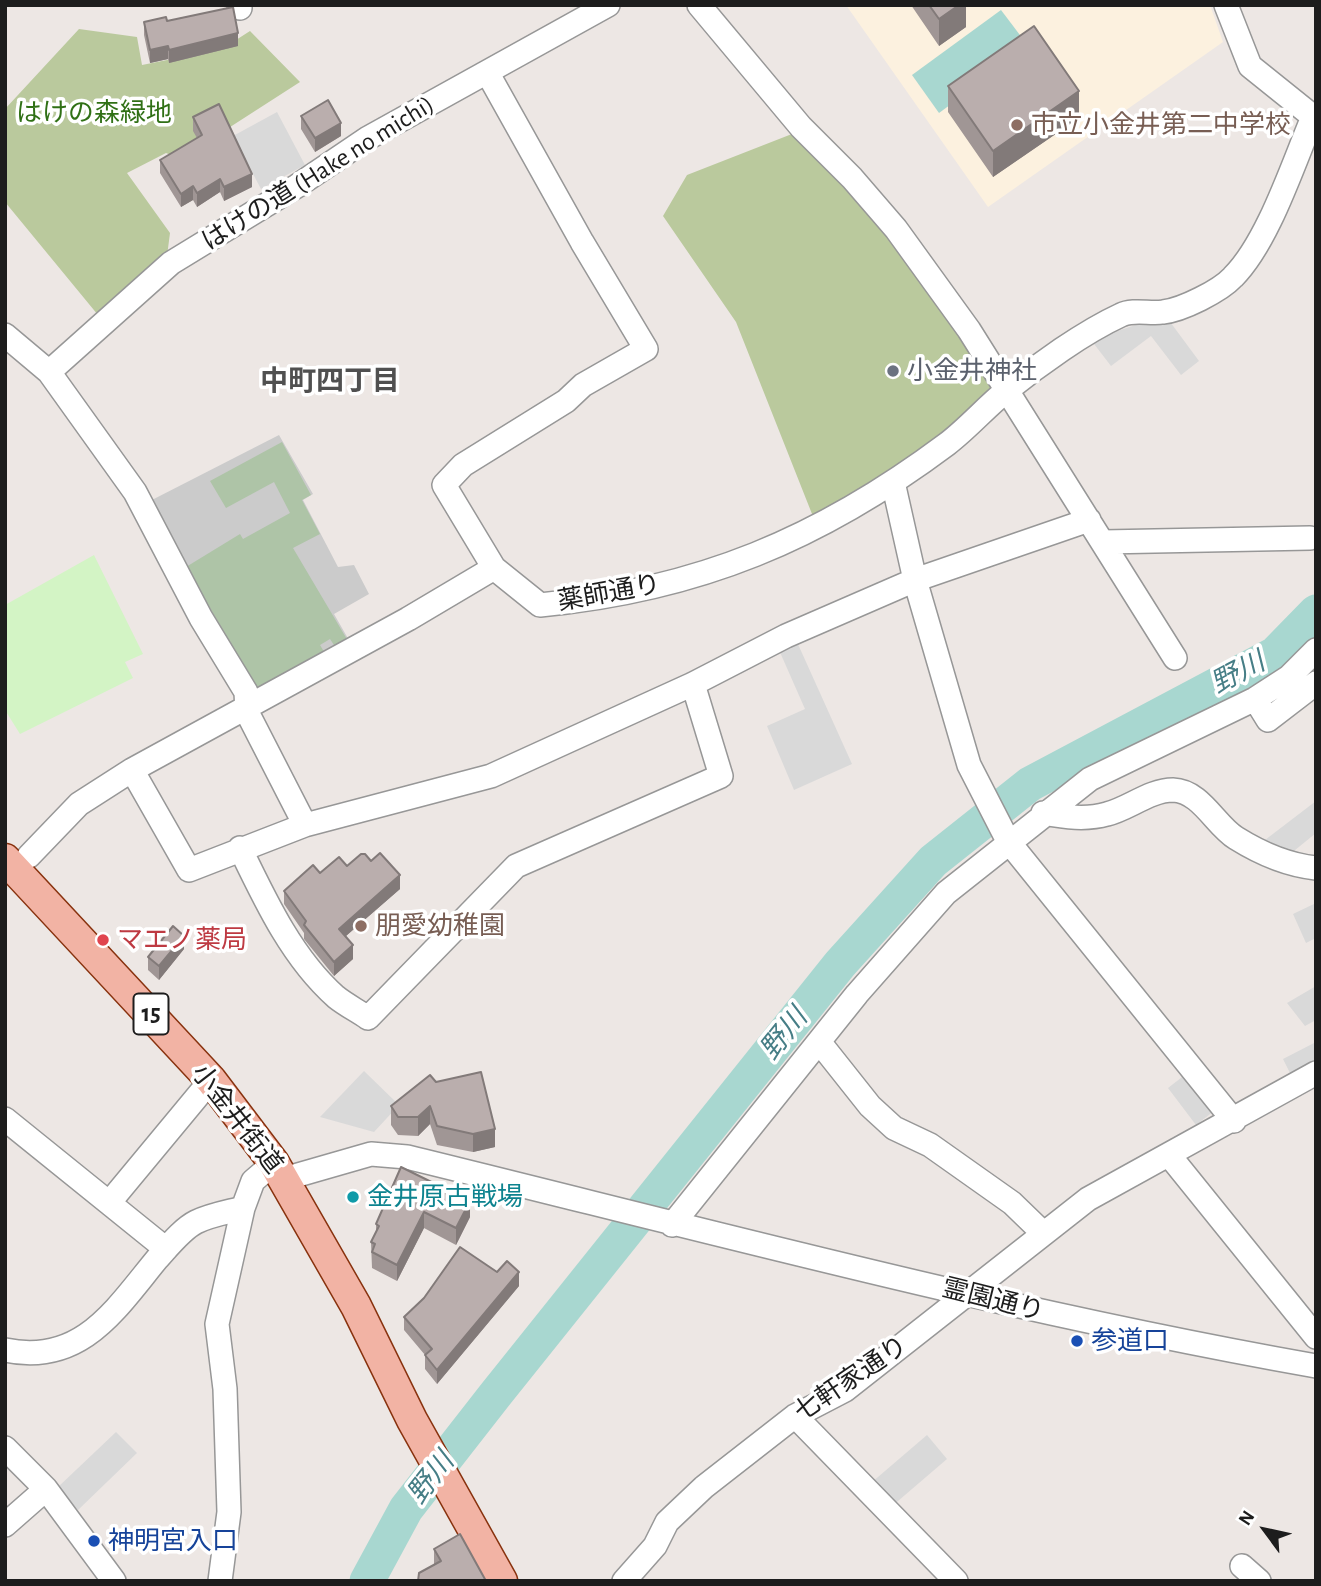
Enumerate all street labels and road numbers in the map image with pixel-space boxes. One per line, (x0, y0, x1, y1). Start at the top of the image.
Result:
street label: はけの道 (Hake no michi) (196, 89, 440, 257)
street label: 薬師通り (555, 569, 663, 617)
road number: 15 (134, 994, 168, 1034)
street label: 小金井街道 (185, 1058, 289, 1180)
street label: 霊園通り (939, 1272, 1047, 1328)
street label: 七軒家通り (788, 1330, 914, 1428)

